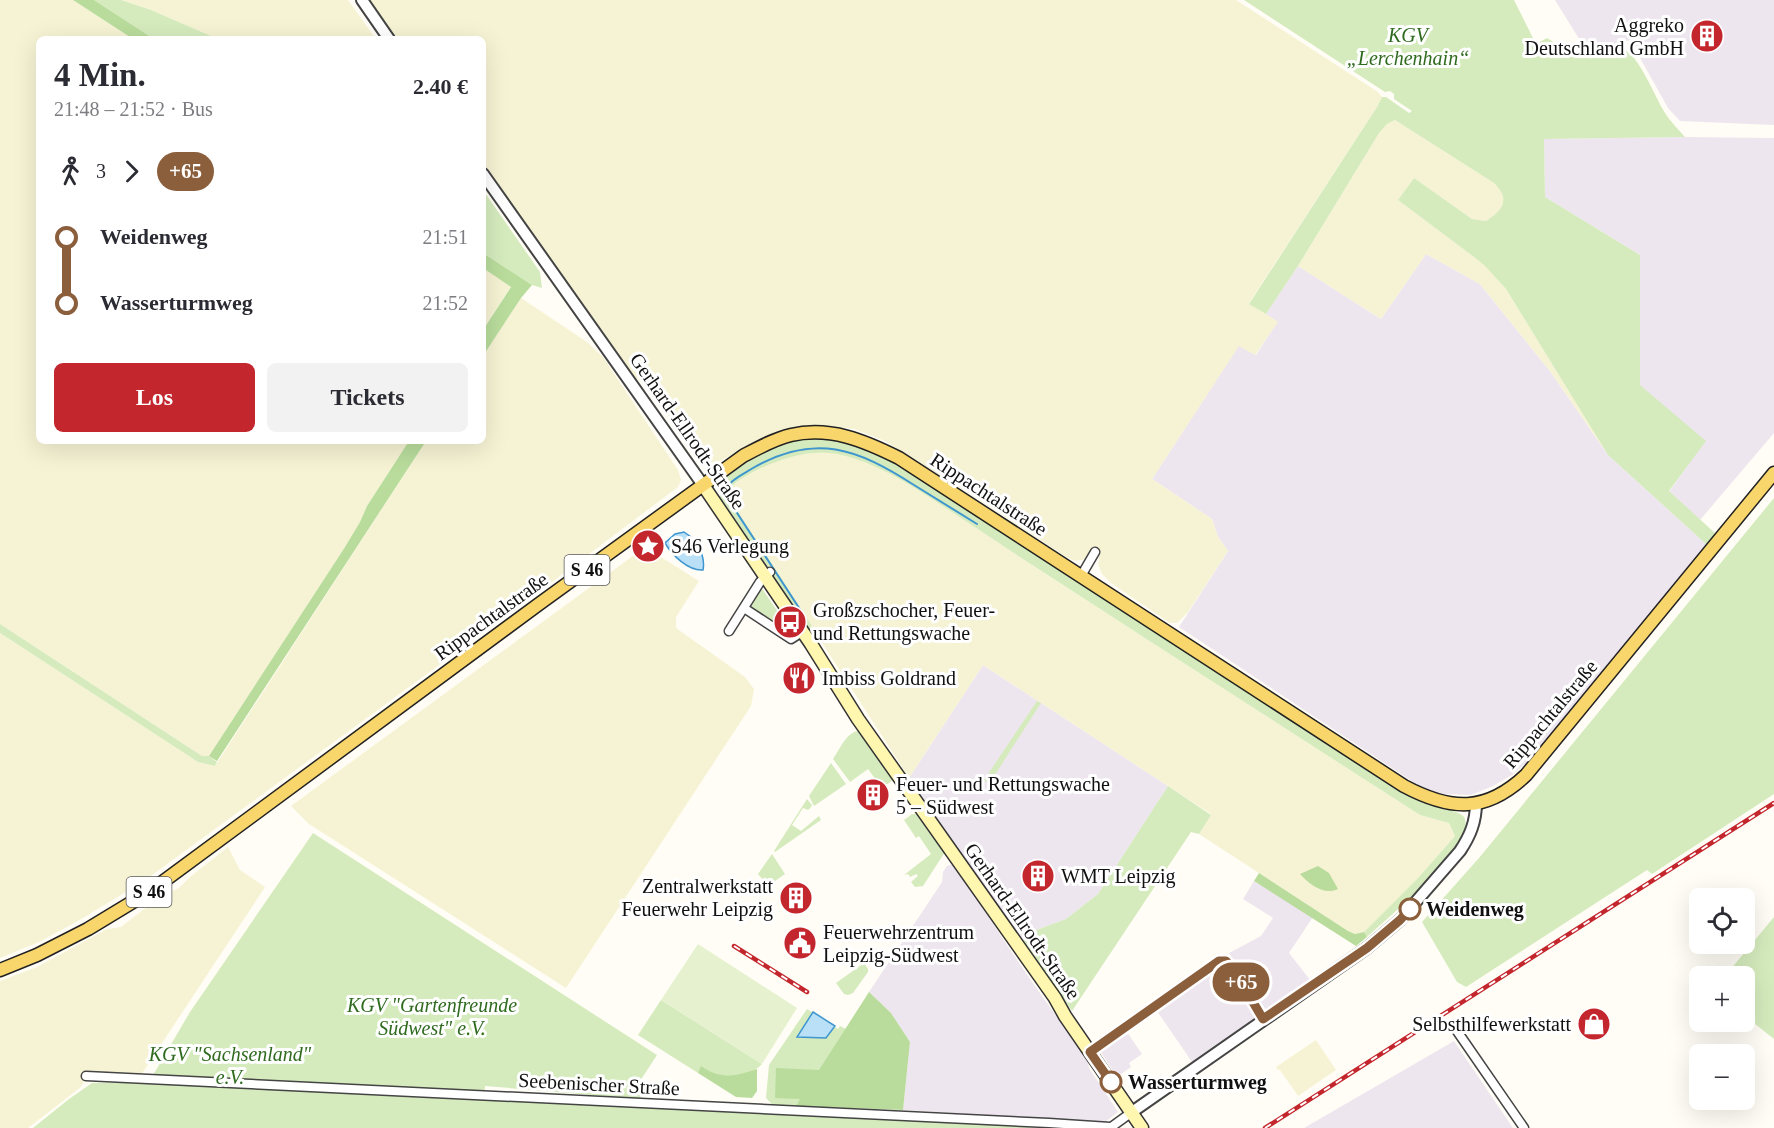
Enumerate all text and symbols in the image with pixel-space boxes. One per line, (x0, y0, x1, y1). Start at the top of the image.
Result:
place label: Aggreko Deutschland GmbH (1525, 14, 1684, 59)
building icon: Aggreko Deutschland GmbH (1689, 18, 1725, 54)
park label: KGV „Lerchenhain“ (1347, 24, 1469, 69)
text: 4 Min. (54, 57, 146, 93)
text: 2.40 € (413, 74, 468, 99)
text: 21:48 – 21:52 · Bus (54, 98, 213, 120)
icon: walk (54, 155, 87, 188)
icon: forward (115, 155, 148, 188)
text: +65 (169, 159, 202, 183)
text: 3 (96, 160, 106, 182)
text: Weidenweg (100, 224, 208, 249)
text: 21:51 (422, 226, 468, 248)
text: Wasserturmweg (100, 290, 253, 315)
text: 21:52 (422, 292, 468, 314)
street label: Gerhard-Ellrodt-Straße (626, 349, 750, 513)
button: Los (54, 363, 255, 432)
button: Tickets (267, 363, 468, 432)
street label: Rippachtalstraße (926, 448, 1051, 541)
place icon: S46 Verlegung (630, 528, 666, 564)
place label: S46 Verlegung (671, 535, 789, 558)
road number: S 46 (564, 555, 610, 585)
street label: Rippachtalstraße (430, 568, 553, 665)
place label: Großzschocher, Feuer- und Rettungswache (813, 599, 995, 645)
bus stop icon: Großzschocher, Feuer- und Rettungswache (772, 604, 808, 640)
street label: Rippachtalstraße (1498, 655, 1602, 773)
restaurant icon: Imbiss Goldrand (781, 660, 817, 696)
place label: Imbiss Goldrand (822, 667, 956, 689)
place label: Feuer- und Rettungswache 5 – Südwest (896, 773, 1110, 818)
building icon: Feuer- und Rettungswache 5 – Südwest (855, 777, 891, 813)
street label: Gerhard-Ellrodt-Straße (961, 839, 1085, 1003)
building icon: WMT Leipzig (1020, 858, 1056, 894)
place label: WMT Leipzig (1061, 865, 1176, 888)
place label: Zentralwerkstatt Feuerwehr Leipzig (621, 875, 773, 921)
road number: S 46 (126, 877, 172, 907)
building icon: Zentralwerkstatt Feuerwehr Leipzig (778, 880, 814, 916)
map controls (1689, 888, 1755, 1110)
button: locate (1689, 888, 1755, 954)
marker: Weidenweg (1399, 898, 1421, 920)
place label: Weidenweg (1426, 898, 1524, 921)
place label: Feuerwehrzentrum Leipzig-Südwest (823, 921, 974, 967)
public building icon: Feuerwehrzentrum Leipzig-Südwest (782, 925, 818, 961)
line badge: +65 (1206, 962, 1276, 1002)
button: + (1689, 966, 1755, 1032)
text: +65 (1225, 970, 1257, 994)
park label: KGV "Gartenfreunde Südwest" e.V. (346, 994, 517, 1039)
shop icon: Selbsthilfewerkstatt (1576, 1006, 1612, 1042)
place label: Selbsthilfewerkstatt (1412, 1013, 1571, 1035)
park label: KGV "Sachsenland" e.V. (148, 1043, 312, 1088)
button: − (1689, 1044, 1755, 1110)
street label: Seebenischer Straße (518, 1069, 680, 1099)
marker: Wasserturmweg (1100, 1071, 1122, 1093)
place label: Wasserturmweg (1128, 1071, 1267, 1094)

